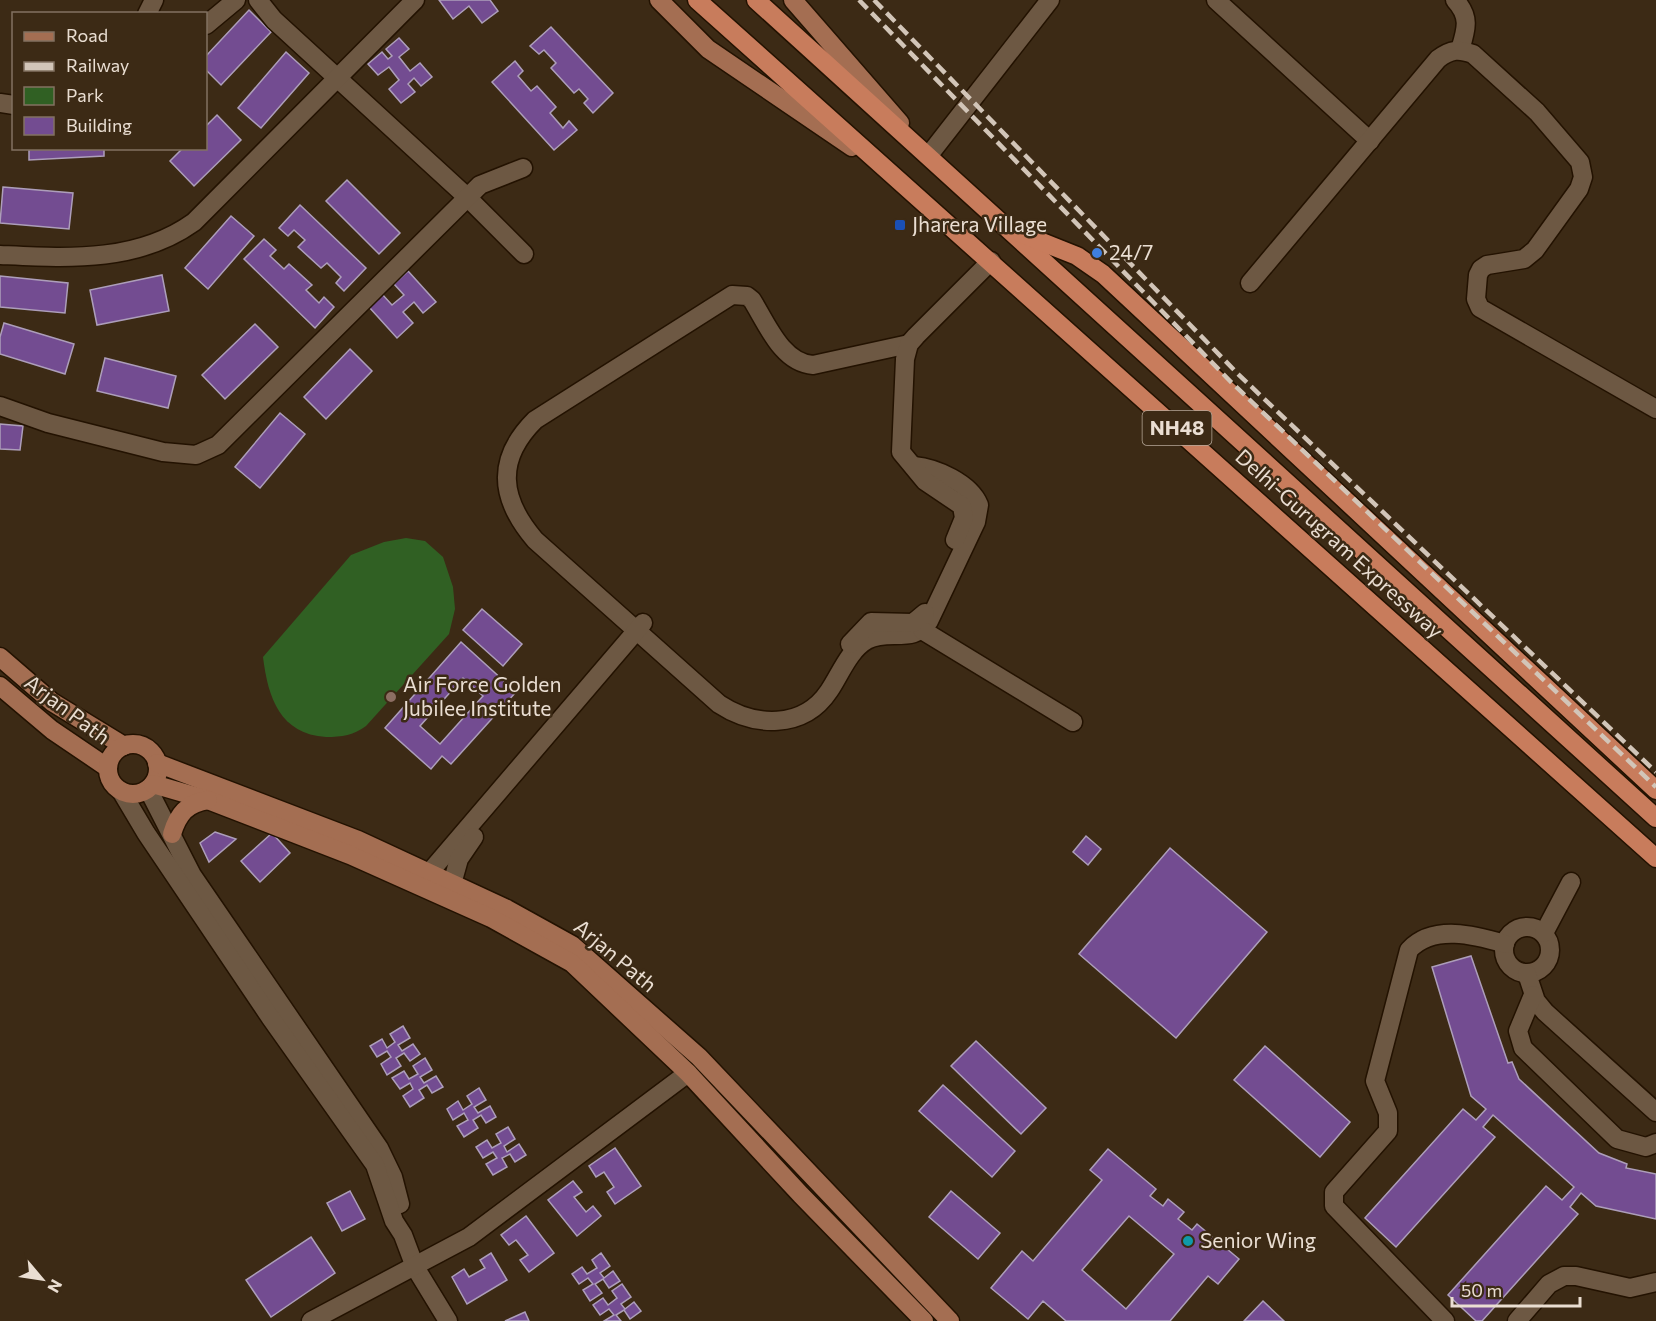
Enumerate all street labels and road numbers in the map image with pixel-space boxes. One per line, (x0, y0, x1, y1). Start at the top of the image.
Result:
road number: NH48 (1142, 411, 1212, 445)
street label: Delhi-Gurugram Expressway (1231, 443, 1449, 643)
street label: Arjan Path (20, 669, 115, 749)
street label: Arjan Path (570, 913, 662, 997)

